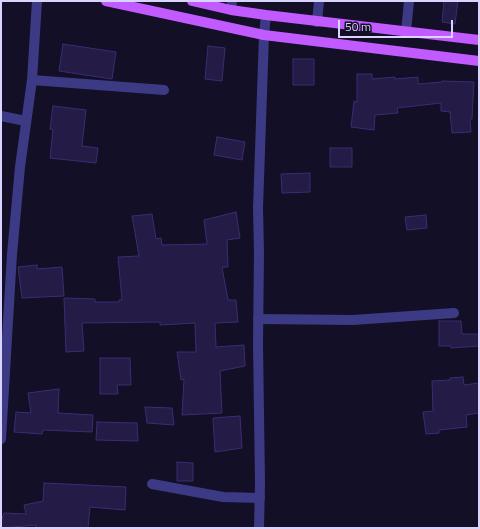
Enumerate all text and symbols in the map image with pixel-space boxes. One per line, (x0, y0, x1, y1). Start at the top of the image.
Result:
scale bar (340, 12, 455, 38)
text: 50 m (345, 17, 371, 36)

